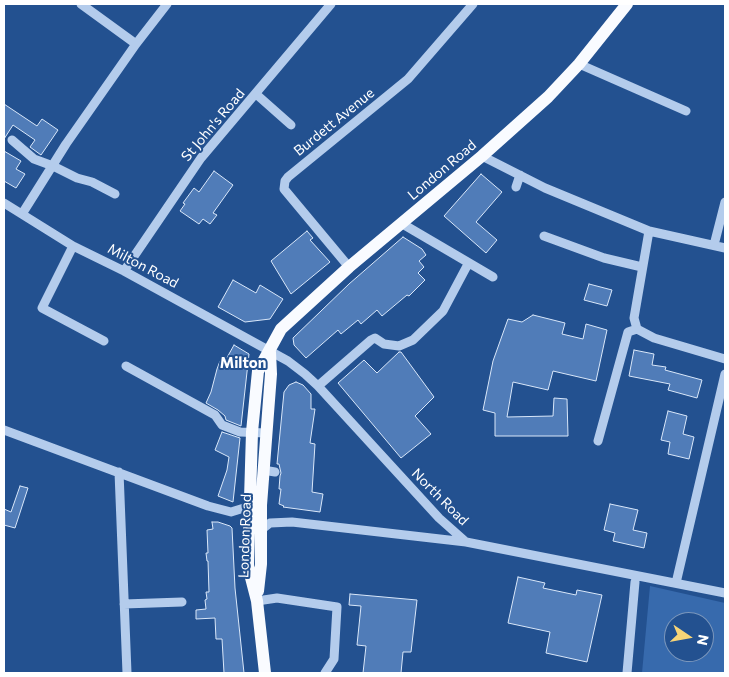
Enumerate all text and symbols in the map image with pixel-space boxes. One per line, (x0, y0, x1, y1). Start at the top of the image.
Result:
street label: St John's Road (178, 85, 248, 165)
street label: Burdett Avenue (290, 85, 378, 159)
street label: London Road (404, 136, 480, 204)
street label: Milton Road (105, 240, 181, 292)
district label: Milton (220, 354, 266, 372)
street label: North Road (408, 465, 472, 529)
street label: London Road (235, 494, 255, 578)
north arrow (664, 612, 714, 662)
text: N (694, 633, 713, 647)

